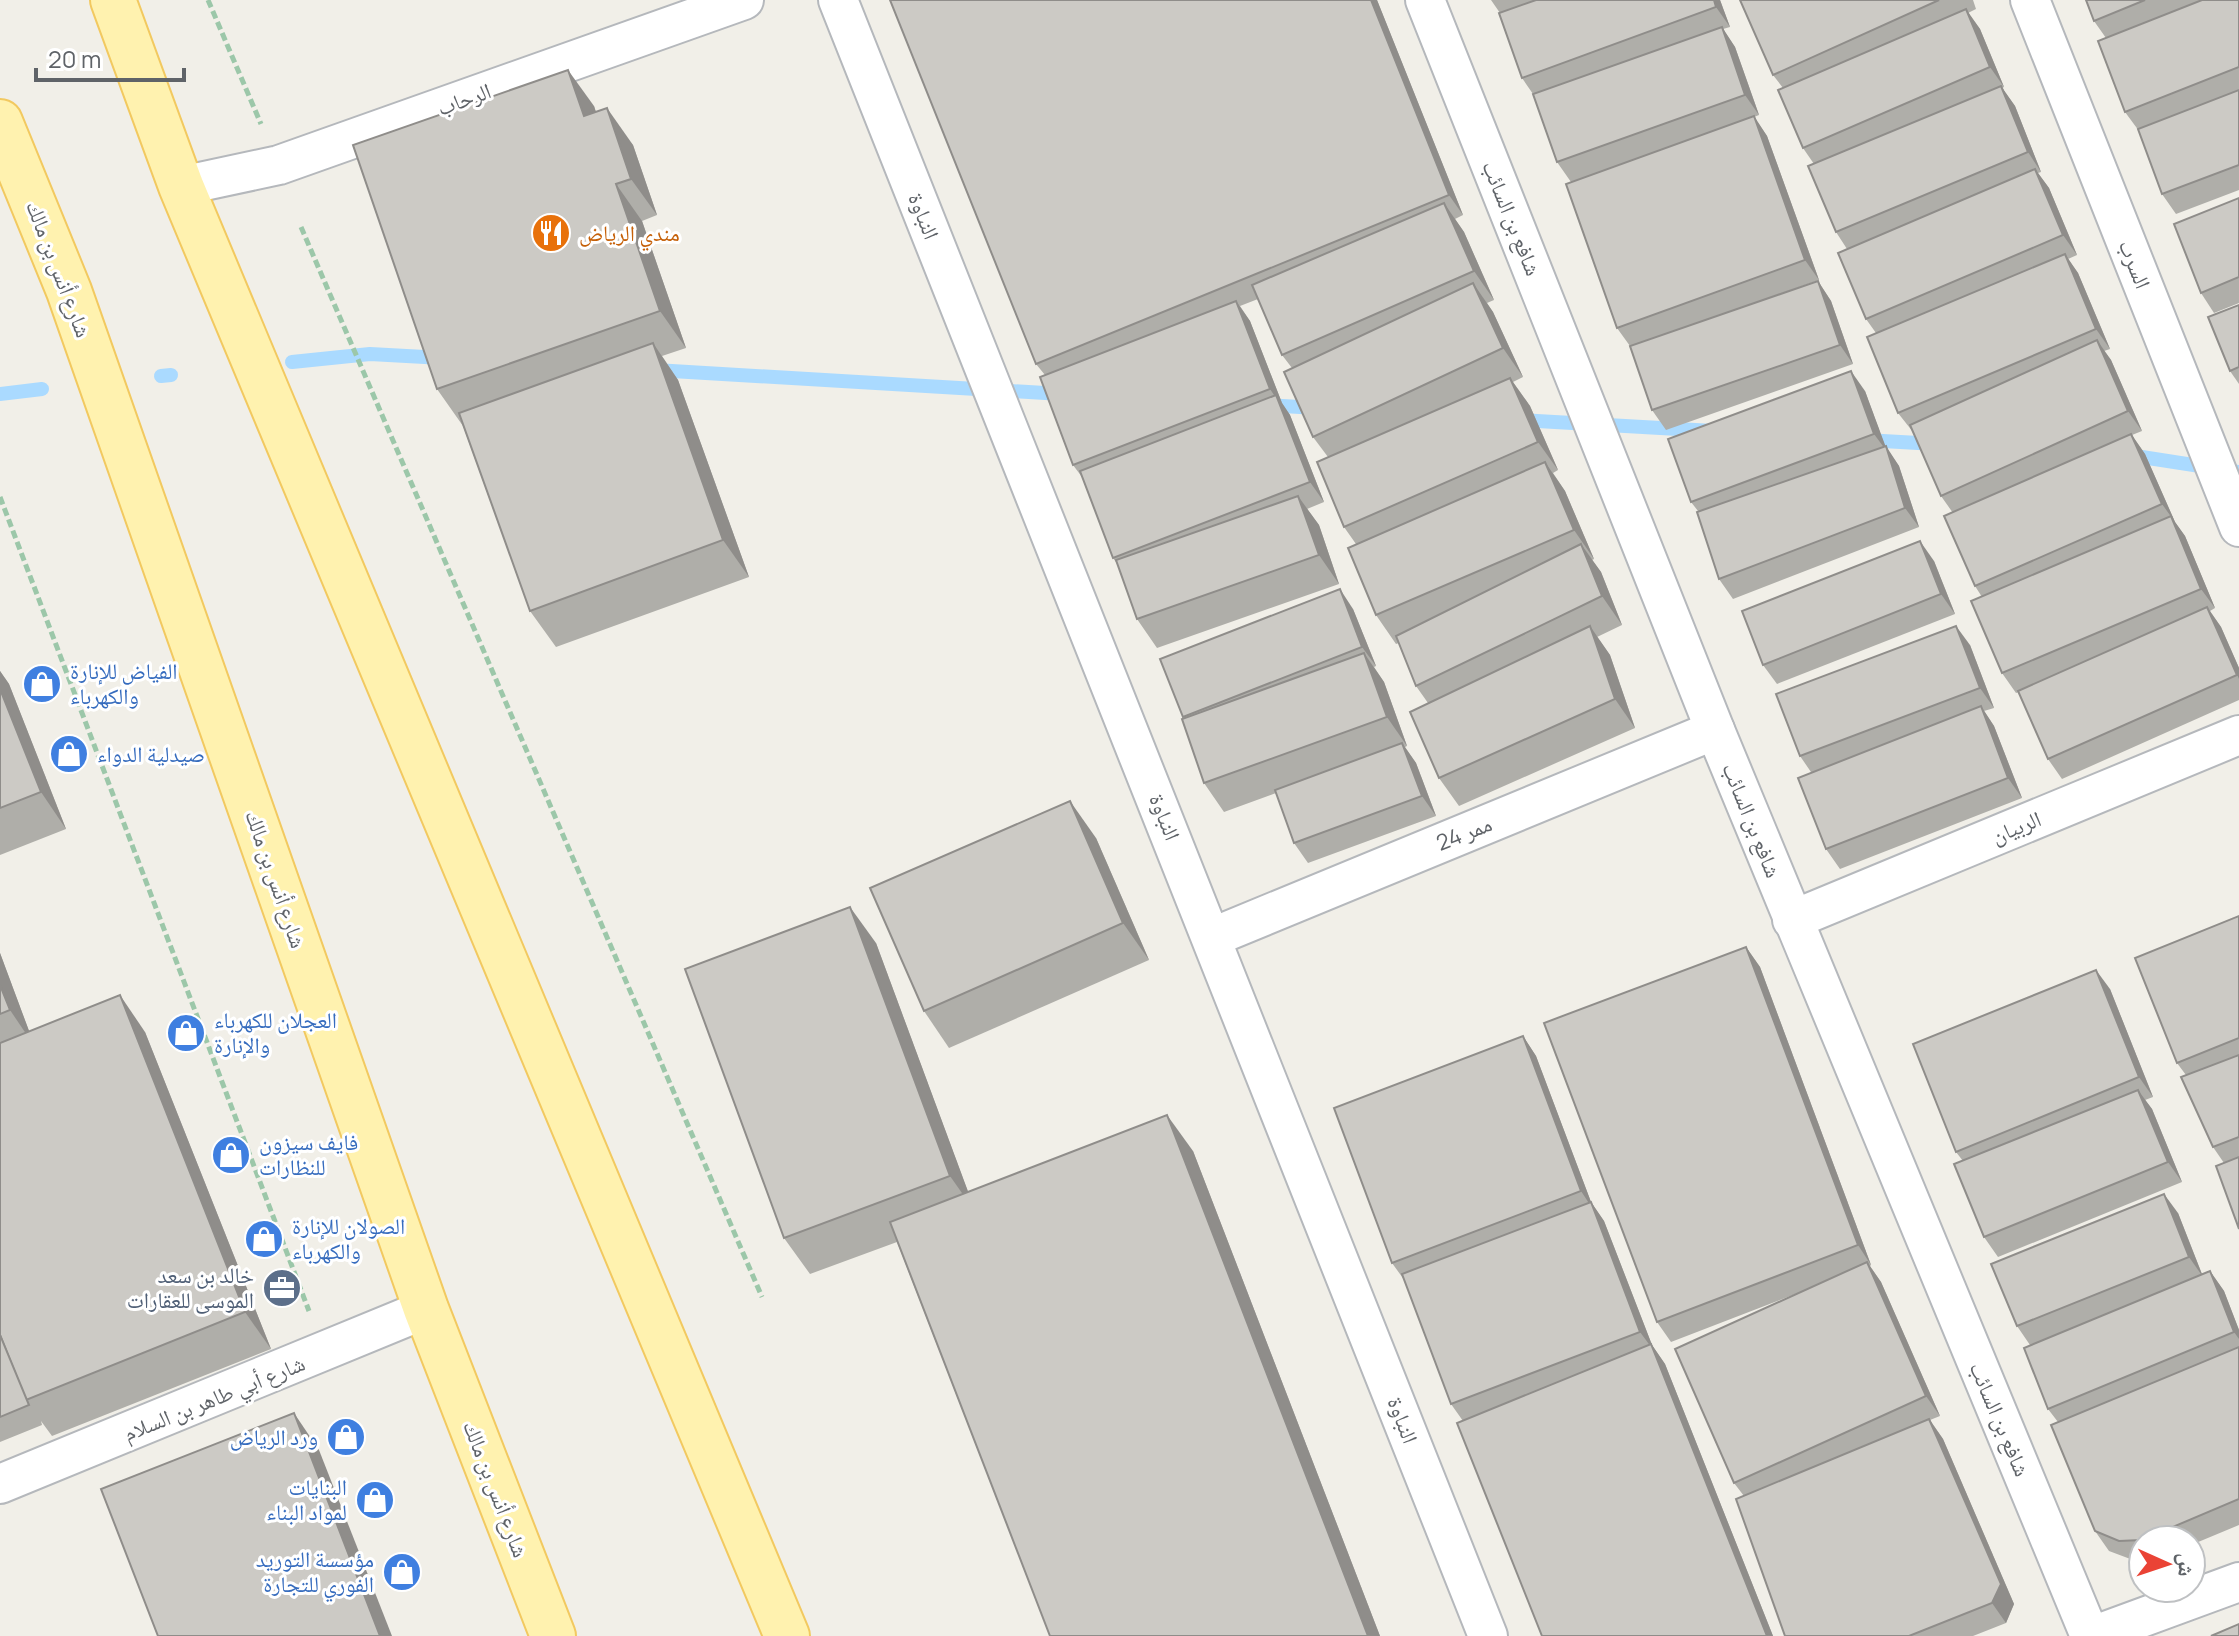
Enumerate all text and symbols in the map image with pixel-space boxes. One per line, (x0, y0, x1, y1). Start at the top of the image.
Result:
scale bar (36, 32, 184, 82)
text: 20 m (48, 42, 101, 75)
street label: الرحاب (433, 75, 495, 123)
street label: شافع بن السائب (1475, 156, 1549, 280)
street label: النباوة (901, 188, 947, 244)
street label: شارع أنس بن مالك (19, 196, 99, 342)
restaurant icon: مندي الرياض (530, 212, 572, 254)
place label: مندي الرياض (579, 218, 680, 251)
street label: السرب (2112, 235, 2158, 293)
place label: الفياض للإنارة والكهرباء (70, 656, 178, 711)
shop icon: الفياض للإنارة والكهرباء (21, 663, 63, 705)
shop icon: صيدلية الدواء (48, 733, 90, 775)
place label: صيدلية الدواء (97, 739, 205, 769)
street label: شافع بن السائب (1715, 758, 1789, 882)
street label: النباوة (1142, 789, 1188, 845)
street label: الربيان (1987, 803, 2045, 851)
street label: شارع أنس بن مالك (238, 806, 314, 952)
street label: ممر 24 (1432, 808, 1496, 858)
place label: العجلان للكهرباء والإنارة (214, 1005, 337, 1060)
shop icon: العجلان للكهرباء والإنارة (165, 1012, 207, 1054)
place label: فايف سيزون للنظارات (259, 1127, 358, 1182)
shop icon: فايف سيزون للنظارات (210, 1134, 252, 1176)
place label: الصولان للإنارة والكهرباء (292, 1211, 405, 1266)
shop icon: الصولان للإنارة والكهرباء (243, 1218, 285, 1260)
place label: خالد بن سعد الموسى للعقارات (127, 1260, 254, 1315)
office icon: خالد بن سعد الموسى للعقارات (261, 1267, 303, 1309)
street label: شارع أبي طاهر بن السلام (119, 1348, 310, 1451)
street label: شافع بن السائب (1962, 1357, 2038, 1481)
street label: النباوة (1380, 1392, 1426, 1448)
shop icon: ورد الرياض (325, 1416, 367, 1458)
street label: شارع أنس بن مالك (456, 1416, 536, 1562)
place label: ورد الرياض (230, 1422, 318, 1452)
place label: البنايات لمواد البناء (266, 1472, 347, 1527)
shop icon: البنايات لمواد البناء (354, 1479, 396, 1521)
north arrow (2127, 1524, 2207, 1604)
place label: مؤسسة التوريد الفوري للتجارة (256, 1544, 374, 1602)
shop icon: مؤسسة التوريد الفوري للتجارة (381, 1551, 423, 1593)
text: ش (2171, 1553, 2203, 1577)

